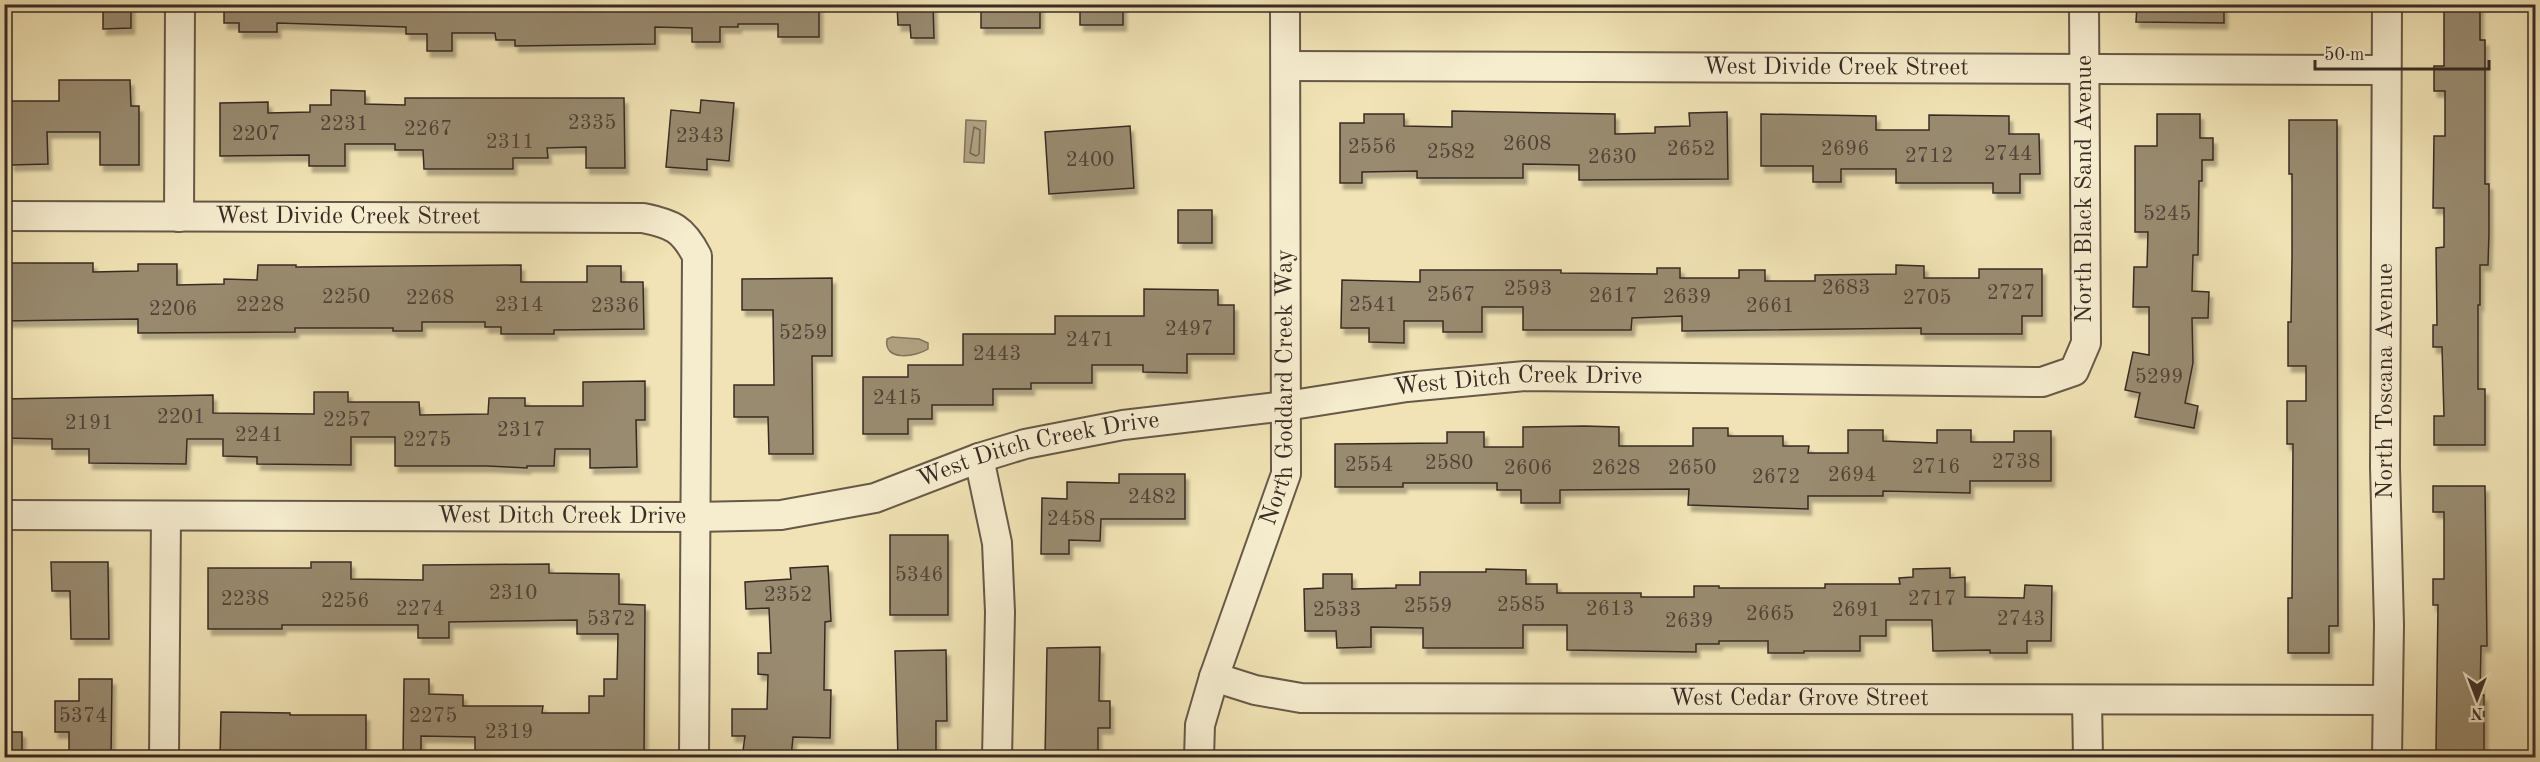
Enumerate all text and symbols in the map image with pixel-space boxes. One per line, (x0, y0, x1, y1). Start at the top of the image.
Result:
scale bar (2315, 33, 2489, 71)
text: 50 m (2324, 46, 2364, 64)
street label: North Black Sand Avenue (2073, 55, 2097, 323)
street label: West Divide Creek Street (1703, 56, 1969, 80)
house number: 2335 (568, 113, 616, 134)
house number: 2231 (320, 114, 368, 135)
house number: 2267 (404, 119, 452, 140)
house number: 2207 (232, 124, 280, 145)
house number: 2343 (676, 126, 724, 147)
house number: 2311 (486, 132, 534, 153)
house number: 2608 (1503, 134, 1551, 155)
house number: 2556 (1348, 137, 1396, 158)
house number: 2652 (1667, 139, 1715, 160)
house number: 2696 (1821, 139, 1869, 160)
house number: 2582 (1427, 142, 1475, 163)
house number: 2744 (1984, 144, 2032, 165)
house number: 2712 (1905, 146, 1953, 167)
house number: 2630 (1588, 147, 1636, 168)
house number: 2400 (1066, 150, 1114, 171)
house number: 5245 (2143, 204, 2191, 225)
street label: West Divide Creek Street (215, 205, 481, 229)
street label: North Goddard Creek Way (1257, 249, 1298, 529)
street label: North Toscana Avenue (2374, 263, 2398, 499)
house number: 2683 (1822, 278, 1870, 299)
house number: 2593 (1504, 279, 1552, 300)
house number: 2727 (1987, 283, 2035, 304)
house number: 2567 (1427, 285, 1475, 306)
house number: 2617 (1589, 286, 1637, 307)
house number: 2250 (322, 287, 370, 308)
house number: 2639 (1663, 287, 1711, 308)
house number: 2268 (406, 288, 454, 309)
house number: 2705 (1903, 288, 1951, 309)
house number: 2228 (236, 295, 284, 316)
house number: 2314 (495, 295, 543, 316)
house number: 2541 (1349, 295, 1397, 316)
house number: 2336 (591, 296, 639, 317)
house number: 2661 (1746, 296, 1794, 317)
house number: 2206 (149, 299, 197, 320)
house number: 2497 (1165, 319, 1213, 340)
house number: 5259 (779, 323, 827, 344)
house number: 2471 (1066, 330, 1114, 351)
house number: 2443 (973, 344, 1021, 365)
street label: West Ditch Creek Drive (1392, 364, 1643, 401)
house number: 5299 (2135, 367, 2183, 388)
house number: 2415 (873, 388, 921, 409)
house number: 2201 (157, 407, 205, 428)
street label: West Ditch Creek Drive (915, 409, 1161, 492)
house number: 2257 (323, 410, 371, 431)
house number: 2191 (65, 413, 113, 434)
house number: 2317 (497, 420, 545, 441)
house number: 2241 (235, 425, 283, 446)
house number: 2275 (403, 430, 451, 451)
house number: 2738 (1992, 452, 2040, 473)
house number: 2580 (1425, 453, 1473, 474)
house number: 2554 (1345, 455, 1393, 476)
house number: 2716 (1912, 457, 1960, 478)
house number: 2606 (1504, 458, 1552, 479)
house number: 2628 (1592, 458, 1640, 479)
house number: 2650 (1668, 458, 1716, 479)
house number: 2694 (1828, 465, 1876, 486)
house number: 2672 (1752, 467, 1800, 488)
house number: 2482 (1128, 487, 1176, 508)
street label: West Ditch Creek Drive (438, 504, 686, 529)
house number: 2458 (1047, 509, 1095, 530)
house number: 5346 (895, 565, 943, 586)
house number: 2310 (489, 583, 537, 604)
house number: 2352 (764, 585, 812, 606)
house number: 2238 (221, 589, 269, 610)
house number: 2717 (1908, 589, 1956, 610)
house number: 2256 (321, 591, 369, 612)
house number: 2585 (1497, 595, 1545, 616)
house number: 2559 (1404, 596, 1452, 617)
house number: 2274 (396, 599, 444, 620)
house number: 2613 (1586, 599, 1634, 620)
house number: 2533 (1313, 600, 1361, 621)
house number: 2691 (1832, 600, 1880, 621)
house number: 2665 (1746, 604, 1794, 625)
house number: 5372 (587, 609, 635, 630)
house number: 2743 (1997, 609, 2045, 630)
house number: 2639 (1665, 611, 1713, 632)
north arrow (2447, 669, 2507, 729)
street label: West Cedar Grove Street (1670, 687, 1929, 711)
text: N (2470, 704, 2483, 720)
house number: 5374 (59, 706, 107, 727)
house number: 2275 (409, 706, 457, 727)
house number: 2319 (485, 722, 533, 743)

